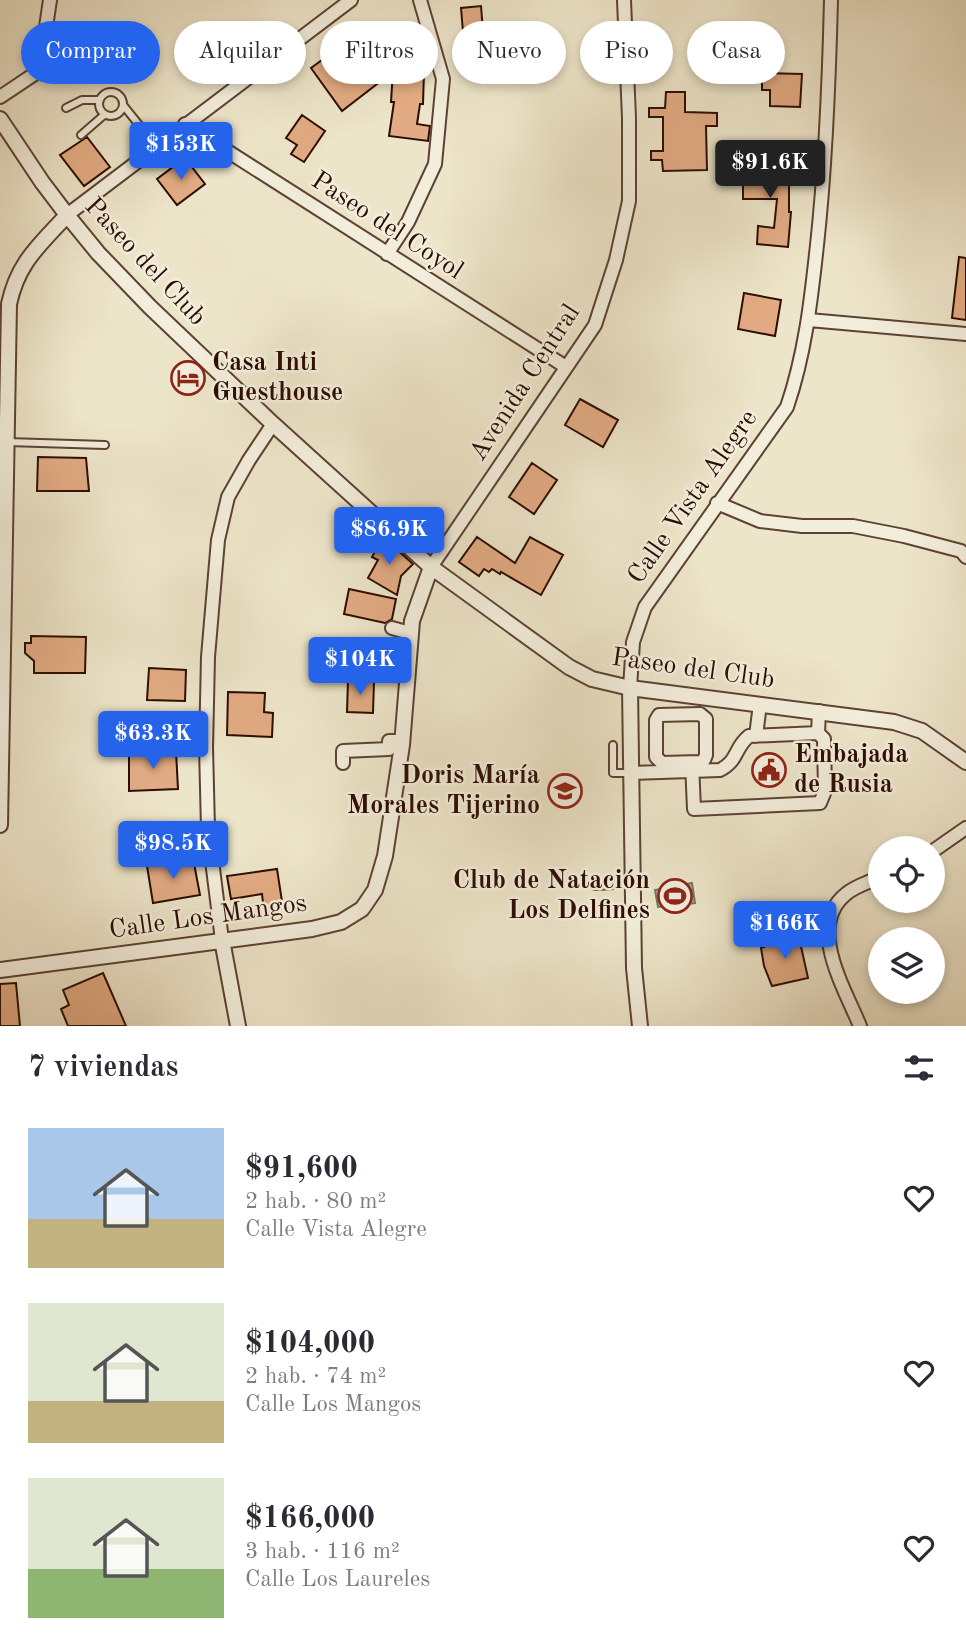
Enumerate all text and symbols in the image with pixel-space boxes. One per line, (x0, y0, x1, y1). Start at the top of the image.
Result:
chip: Comprar (21, 21, 160, 84)
chip: Alquilar (174, 21, 306, 84)
chip: Filtros (320, 21, 438, 84)
chip: Nuevo (452, 21, 566, 84)
chip: Piso (580, 21, 673, 84)
chip: Casa (687, 21, 785, 84)
pin: $153K (132, 122, 230, 182)
text: $153K (145, 133, 217, 156)
pin: $91.6K (713, 140, 827, 200)
text: $91.6K (731, 151, 809, 174)
street label: Paseo del Coyol (306, 167, 468, 285)
street label: Paseo del Club (79, 193, 211, 331)
street label: Avenida Central (465, 300, 585, 466)
place label: Casa Inti Guesthouse (212, 350, 343, 406)
hotel icon: Casa Inti Guesthouse (169, 359, 207, 397)
street label: Calle Vista Alegre (623, 405, 763, 589)
pin: $86.9K (332, 508, 446, 567)
text: $86.9K (350, 518, 428, 541)
pin: $104K (311, 638, 409, 697)
street label: Paseo del Club (610, 645, 776, 693)
text: $104K (324, 648, 396, 671)
pin: $63.3K (96, 712, 210, 771)
text: $63.3K (114, 722, 192, 745)
place label: Embajada de Rusia (794, 742, 908, 798)
public building icon: Embajada de Rusia (750, 751, 788, 789)
place label: Doris María Morales Tijerino (347, 763, 540, 819)
school or university icon: Doris María Morales Tijerino (546, 772, 584, 810)
pin: $98.5K (116, 822, 230, 881)
text: $98.5K (134, 832, 212, 855)
map controls (868, 836, 945, 1004)
button: locate (868, 836, 945, 913)
place label: Club de Natación Los Delfines (453, 868, 650, 924)
sports icon: Club de Natación Los Delfines (656, 877, 694, 915)
street label: Calle Los Mangos (107, 890, 309, 944)
pin: $166K (736, 902, 834, 961)
text: $166K (749, 912, 821, 935)
button: layers (868, 927, 945, 1004)
icon: filters (900, 1049, 938, 1087)
text: 7 viviendas (28, 1053, 178, 1083)
text: $91,600 (245, 1154, 358, 1184)
icon: home (84, 1156, 168, 1240)
icon: heart (900, 1179, 938, 1217)
text: 2 hab. · 80 m² (245, 1190, 386, 1213)
text: Calle Vista Alegre (245, 1218, 427, 1241)
text: $104,000 (245, 1329, 375, 1359)
icon: home (84, 1331, 168, 1415)
icon: heart (900, 1354, 938, 1392)
text: 2 hab. · 74 m² (245, 1365, 386, 1388)
text: Calle Los Mangos (245, 1393, 421, 1416)
text: $166,000 (245, 1504, 375, 1534)
icon: home (84, 1506, 168, 1590)
icon: heart (900, 1529, 938, 1567)
text: 3 hab. · 116 m² (245, 1540, 400, 1563)
text: Calle Los Laureles (245, 1568, 430, 1591)

